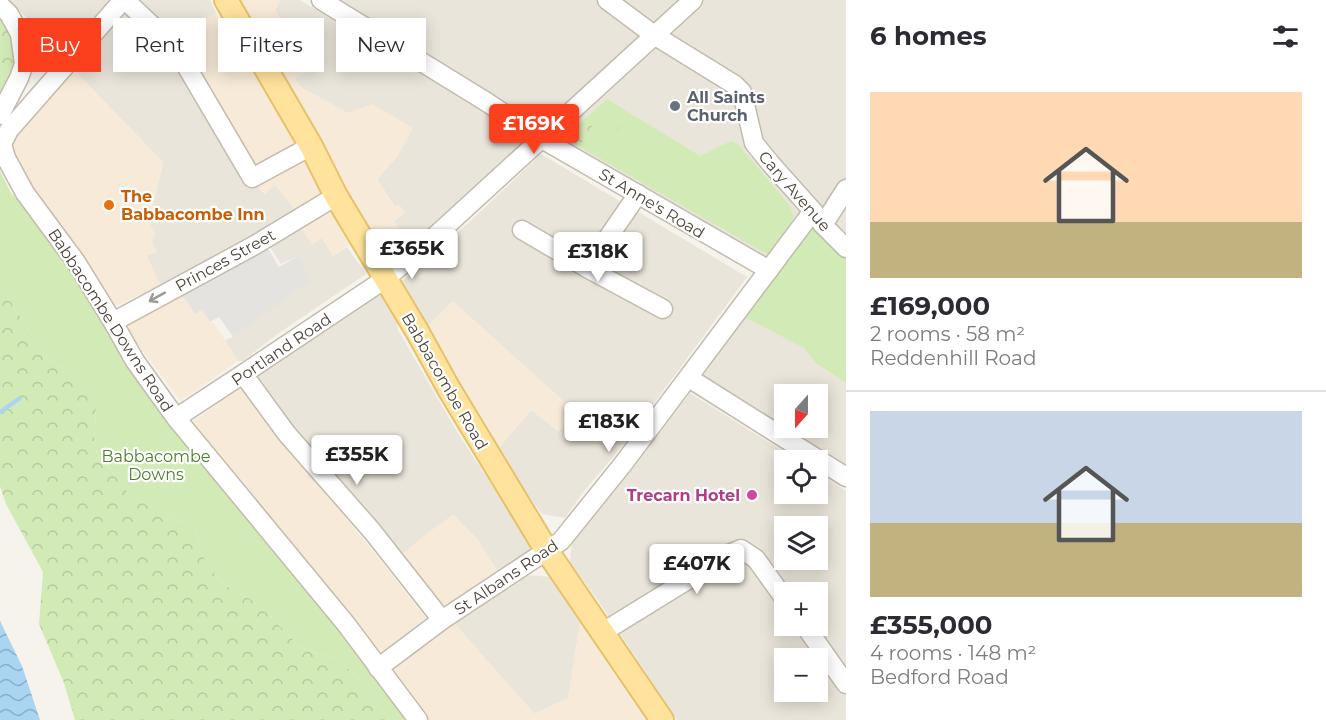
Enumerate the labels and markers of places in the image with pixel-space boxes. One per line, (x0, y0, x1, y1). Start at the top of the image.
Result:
place label: All Saints Church (686, 88, 765, 125)
marker: All Saints Church (668, 99, 682, 113)
pin: £169K (492, 104, 576, 155)
place label: The Babbacombe Inn (121, 187, 265, 224)
marker: The Babbacombe Inn (102, 198, 116, 212)
pin: £365K (370, 229, 454, 280)
pin: £318K (556, 232, 640, 283)
pin: £183K (567, 402, 651, 453)
pin: £355K (315, 435, 399, 486)
place label: Trecarn Hotel (627, 486, 740, 505)
marker: Trecarn Hotel (745, 488, 759, 502)
pin: £407K (655, 544, 739, 595)

